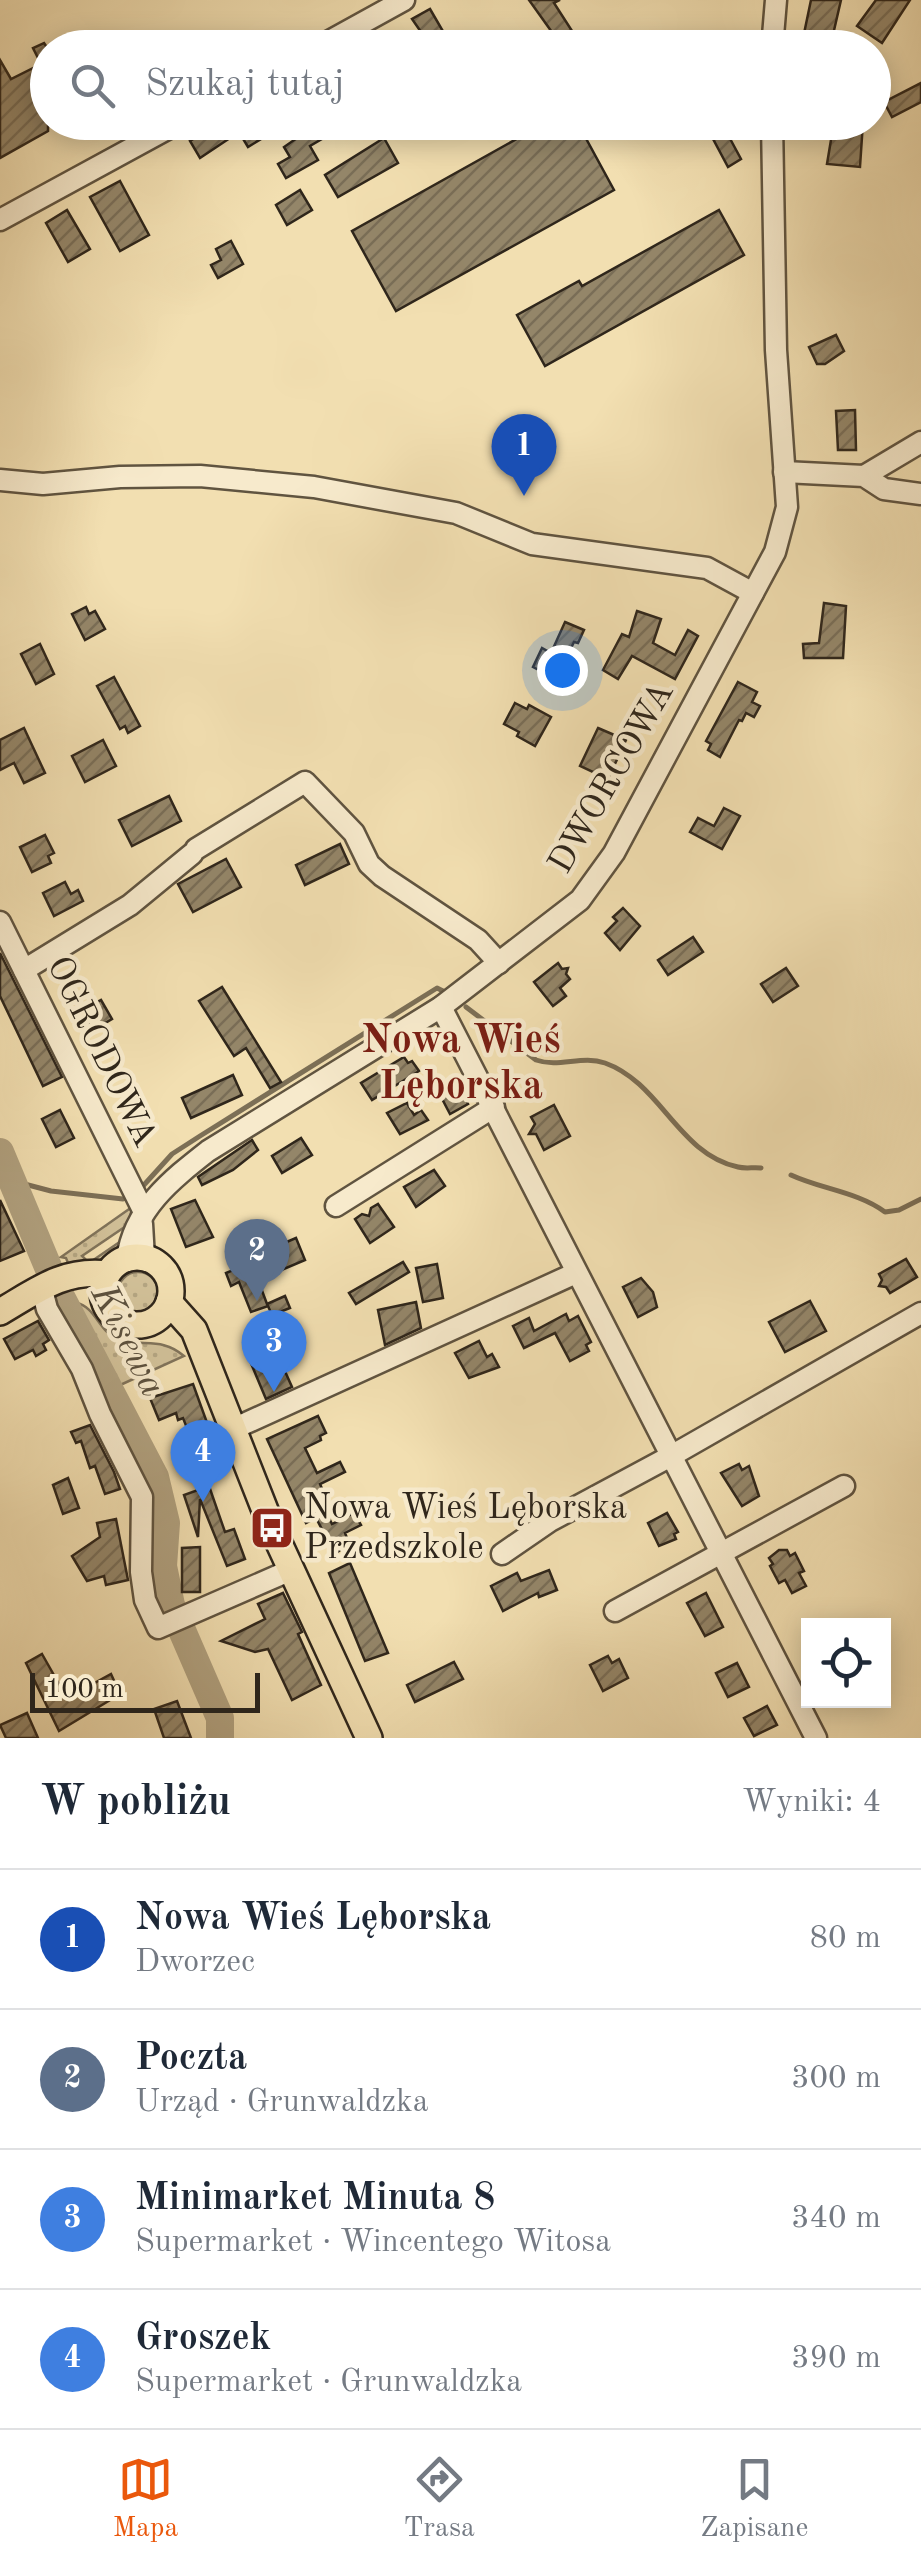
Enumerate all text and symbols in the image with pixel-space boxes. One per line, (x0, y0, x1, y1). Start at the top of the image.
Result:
search box (30, 30, 891, 140)
icon: search (65, 58, 120, 113)
text: Szukaj tutaj (145, 66, 345, 104)
pin: 1 (492, 414, 556, 496)
your location (537, 645, 588, 696)
street label: DWORCOWA (543, 676, 681, 880)
street label: OGRODOWA (40, 951, 162, 1153)
district label: Nowa Wieś Lęborska (361, 1022, 561, 1108)
pin: 2 (224, 1218, 290, 1301)
water label: Kisewa (82, 1278, 171, 1403)
pin: 3 (242, 1310, 306, 1392)
pin: 4 (170, 1420, 236, 1502)
place label: Nowa Wieś Lęborska Przedszkole (304, 1491, 627, 1566)
bus stop icon: Nowa Wieś Lęborska Przedszkole (249, 1505, 295, 1551)
map controls (801, 1618, 891, 1708)
button: locate (801, 1618, 891, 1708)
scale bar (30, 1668, 260, 1712)
text: 100 m (45, 1676, 124, 1704)
text: W pobliżu (40, 1782, 231, 1824)
text: Wyniki: 4 (742, 1787, 881, 1819)
text: Nowa Wieś Lęborska (135, 1900, 491, 1938)
text: 1 (63, 1923, 82, 1955)
text: 80 m (810, 1923, 881, 1955)
text: Dworzec (135, 1947, 255, 1979)
text: Poczta (135, 2040, 247, 2078)
text: 2 (63, 2063, 82, 2095)
text: 300 m (791, 2063, 881, 2095)
text: Urząd · Grunwaldzka (135, 2087, 429, 2119)
text: Minimarket Minuta 8 (135, 2180, 495, 2218)
text: 3 (63, 2203, 82, 2235)
text: 340 m (791, 2203, 881, 2235)
text: Supermarket · Wincentego Witosa (135, 2227, 611, 2259)
text: Groszek (135, 2320, 271, 2358)
text: 4 (63, 2343, 82, 2375)
text: 390 m (791, 2343, 881, 2375)
text: Supermarket · Grunwaldzka (135, 2367, 522, 2399)
tab: Mapa (113, 2452, 178, 2547)
tab: Trasa (404, 2452, 475, 2547)
tab: Zapisane (700, 2452, 808, 2547)

